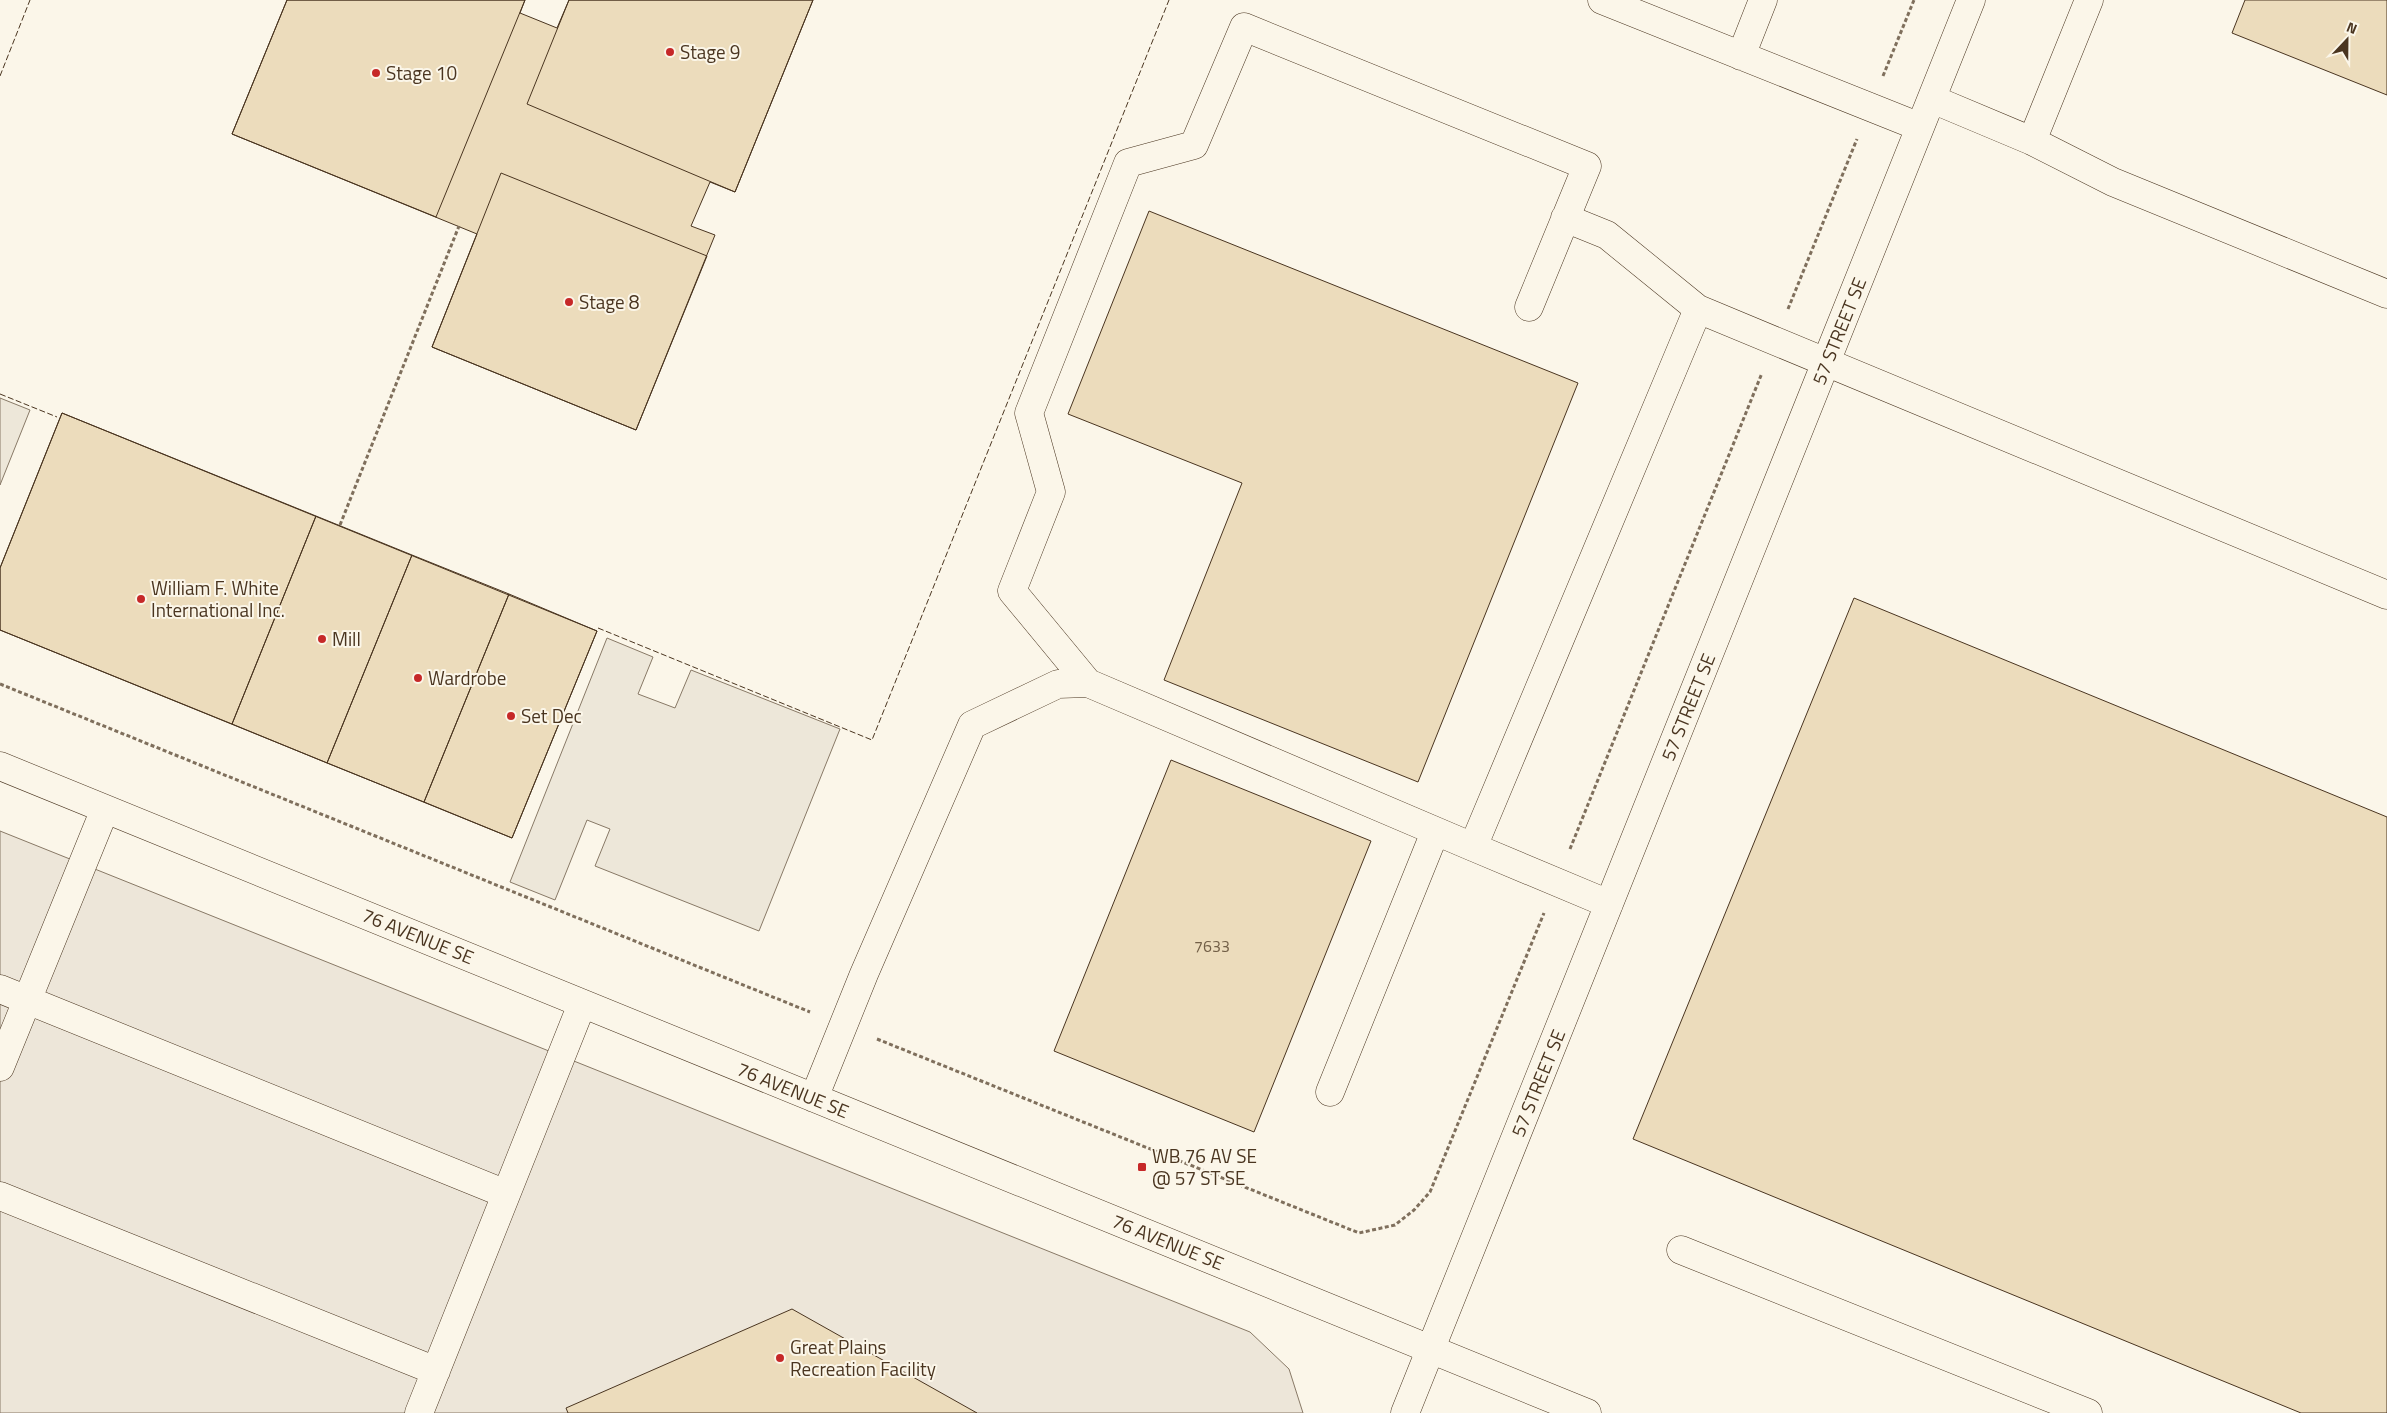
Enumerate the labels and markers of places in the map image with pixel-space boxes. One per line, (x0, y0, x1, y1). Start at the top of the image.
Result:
place label: Stage 9 (680, 37, 741, 66)
marker: Stage 9 (664, 46, 676, 58)
place label: Stage 10 (386, 58, 457, 87)
marker: Stage 10 (370, 67, 382, 79)
place label: Stage 8 (579, 287, 640, 316)
marker: Stage 8 (563, 296, 575, 308)
place label: William F. White International Inc. (151, 573, 285, 624)
marker: William F. White International Inc. (135, 593, 147, 605)
place label: Mill (332, 624, 361, 653)
marker: Mill (316, 633, 328, 645)
place label: Wardrobe (428, 663, 506, 692)
marker: Wardrobe (412, 672, 424, 684)
place label: Set Dec (521, 701, 582, 730)
marker: Set Dec (505, 710, 517, 722)
place label: WB 76 AV SE @ 57 ST SE (1152, 1141, 1257, 1192)
marker: WB 76 AV SE @ 57 ST SE (1136, 1161, 1148, 1173)
place label: Great Plains Recreation Facility (790, 1332, 936, 1383)
marker: Great Plains Recreation Facility (774, 1352, 786, 1364)

